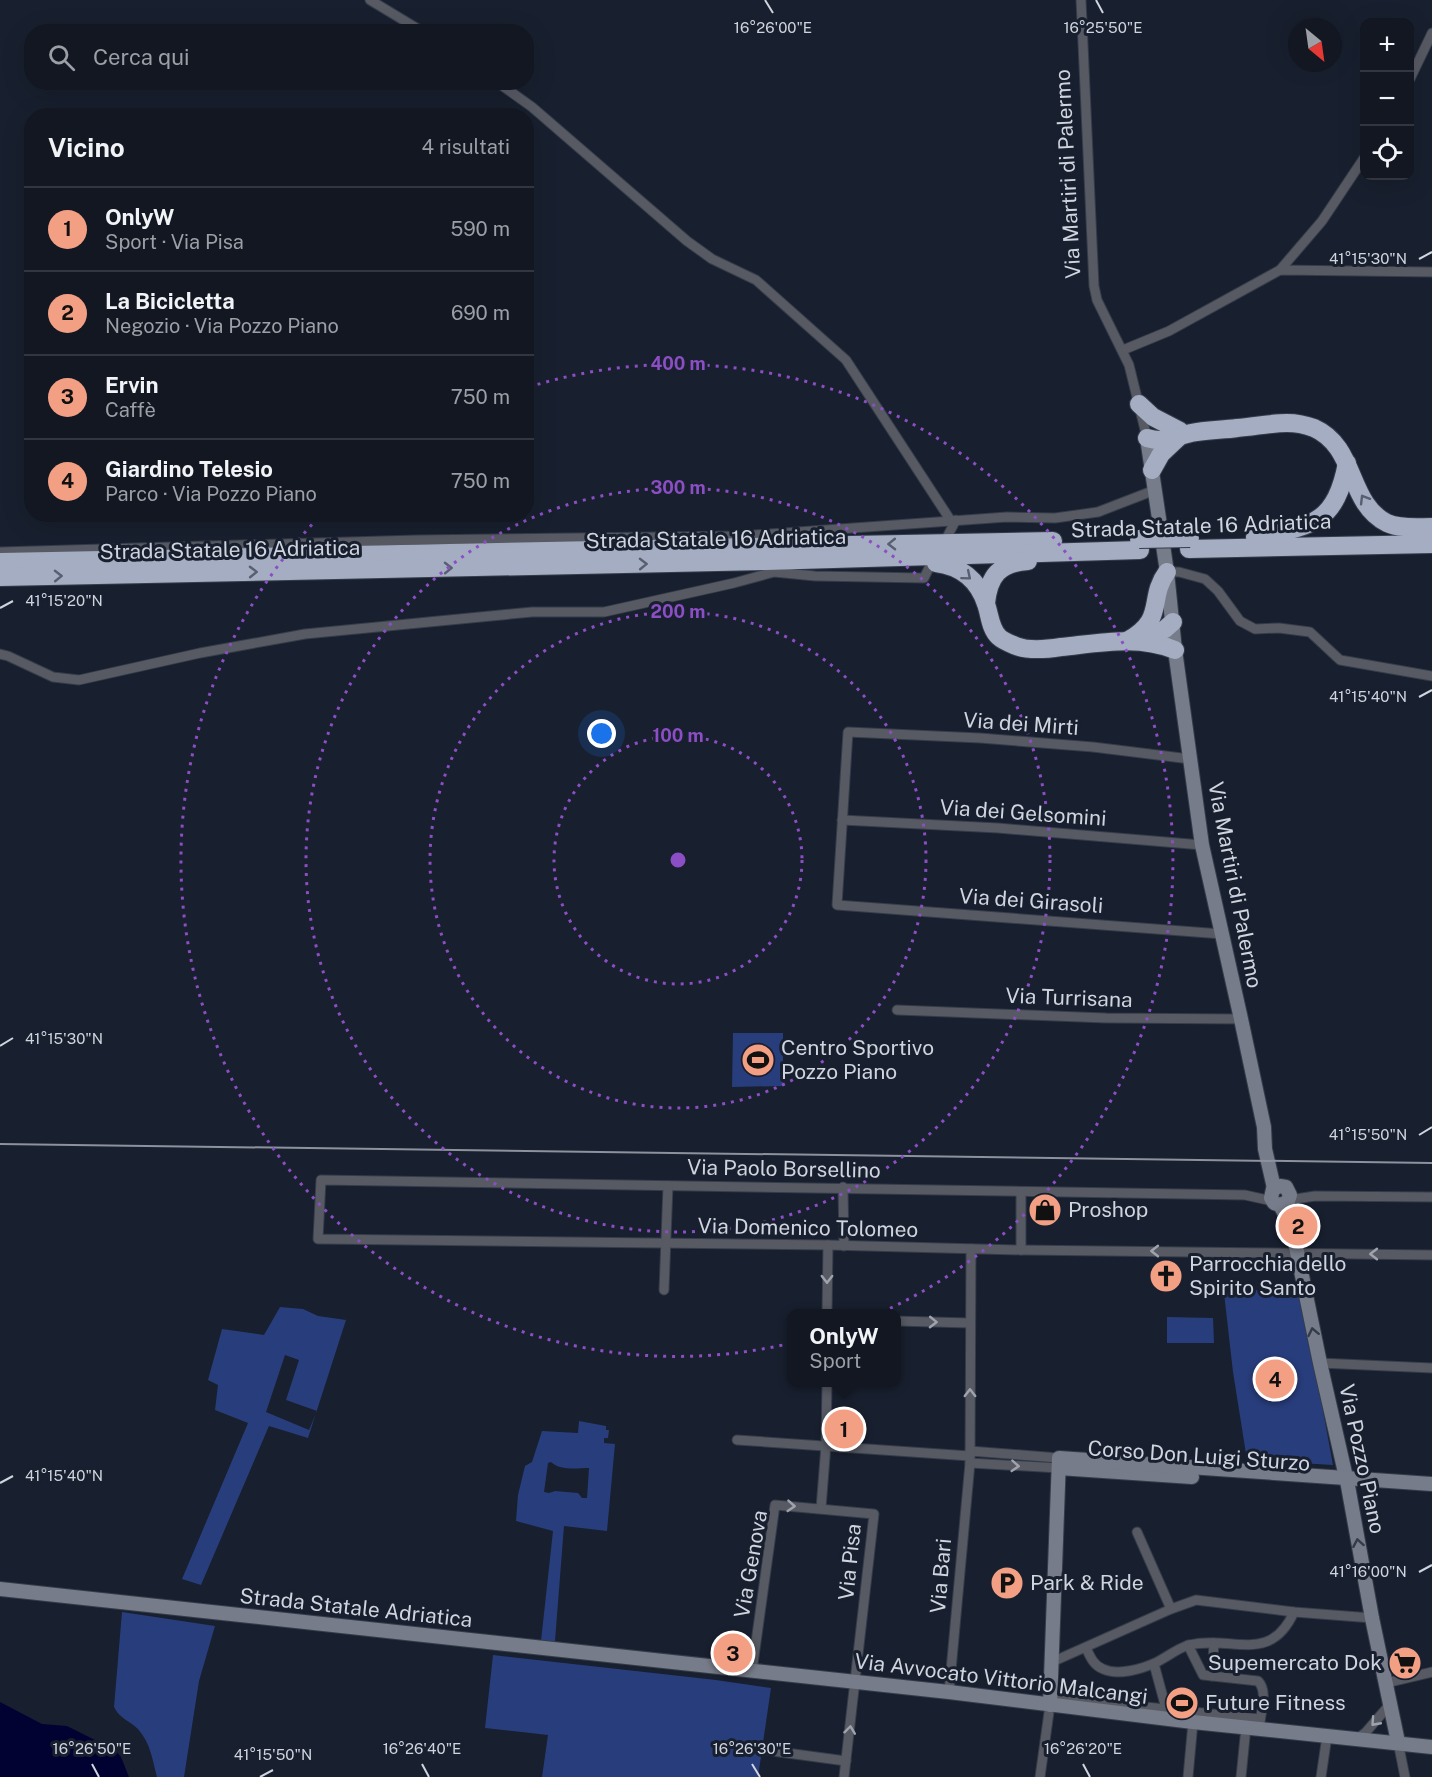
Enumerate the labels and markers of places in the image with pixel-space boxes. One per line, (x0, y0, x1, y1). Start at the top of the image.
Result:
centre of rings (668, 850, 688, 870)
place label: Centro Sportivo Pozzo Piano (781, 1035, 934, 1084)
sports icon: Centro Sportivo Pozzo Piano (740, 1042, 776, 1078)
shop icon: Proshop (1027, 1192, 1063, 1228)
place label: Proshop (1068, 1197, 1148, 1222)
pin: 2 (1278, 1204, 1318, 1248)
place label: Parrocchia dello Spirito Santo (1189, 1251, 1346, 1300)
church icon: Parrocchia dello Spirito Santo (1148, 1258, 1184, 1294)
pin: 4 (1256, 1356, 1294, 1402)
pin: 1 (824, 1406, 864, 1452)
parking icon: Park & Ride (989, 1565, 1025, 1601)
place label: Park & Ride (1030, 1570, 1144, 1595)
pin: 3 (714, 1630, 752, 1676)
supermarket icon: Supemercato Dok (1387, 1645, 1423, 1681)
place label: Supemercato Dok (1208, 1650, 1382, 1675)
sports icon: Future Fitness (1164, 1685, 1200, 1721)
place label: Future Fitness (1205, 1690, 1346, 1715)

